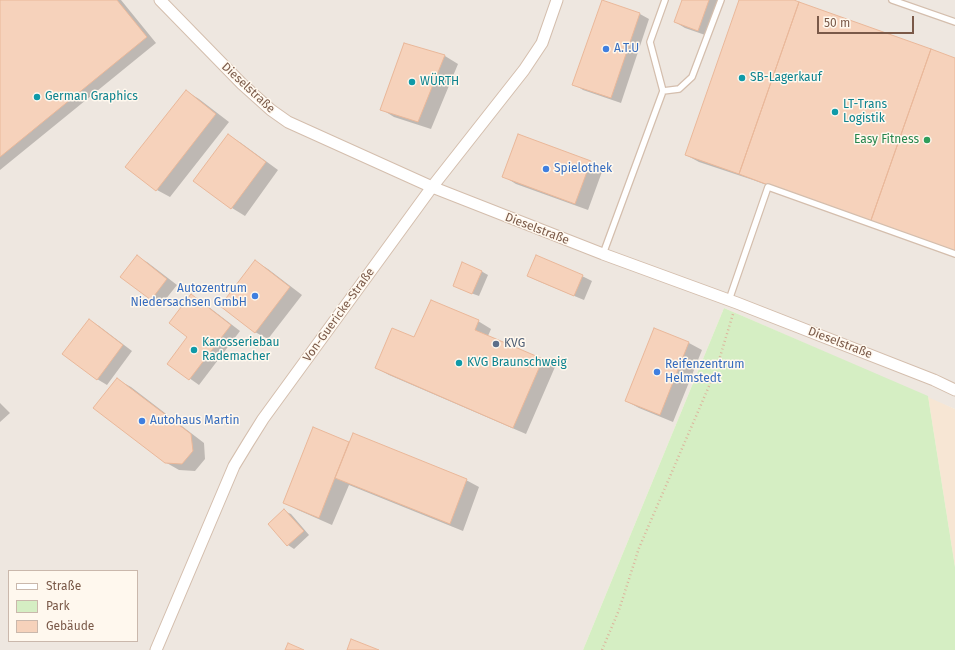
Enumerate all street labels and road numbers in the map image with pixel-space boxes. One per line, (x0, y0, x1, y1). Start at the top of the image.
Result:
street label: Dieselstraße (218, 60, 278, 116)
street label: Dieselstraße (503, 210, 571, 248)
street label: Von-Guericke-Straße (300, 265, 378, 365)
street label: Dieselstraße (806, 324, 874, 362)

